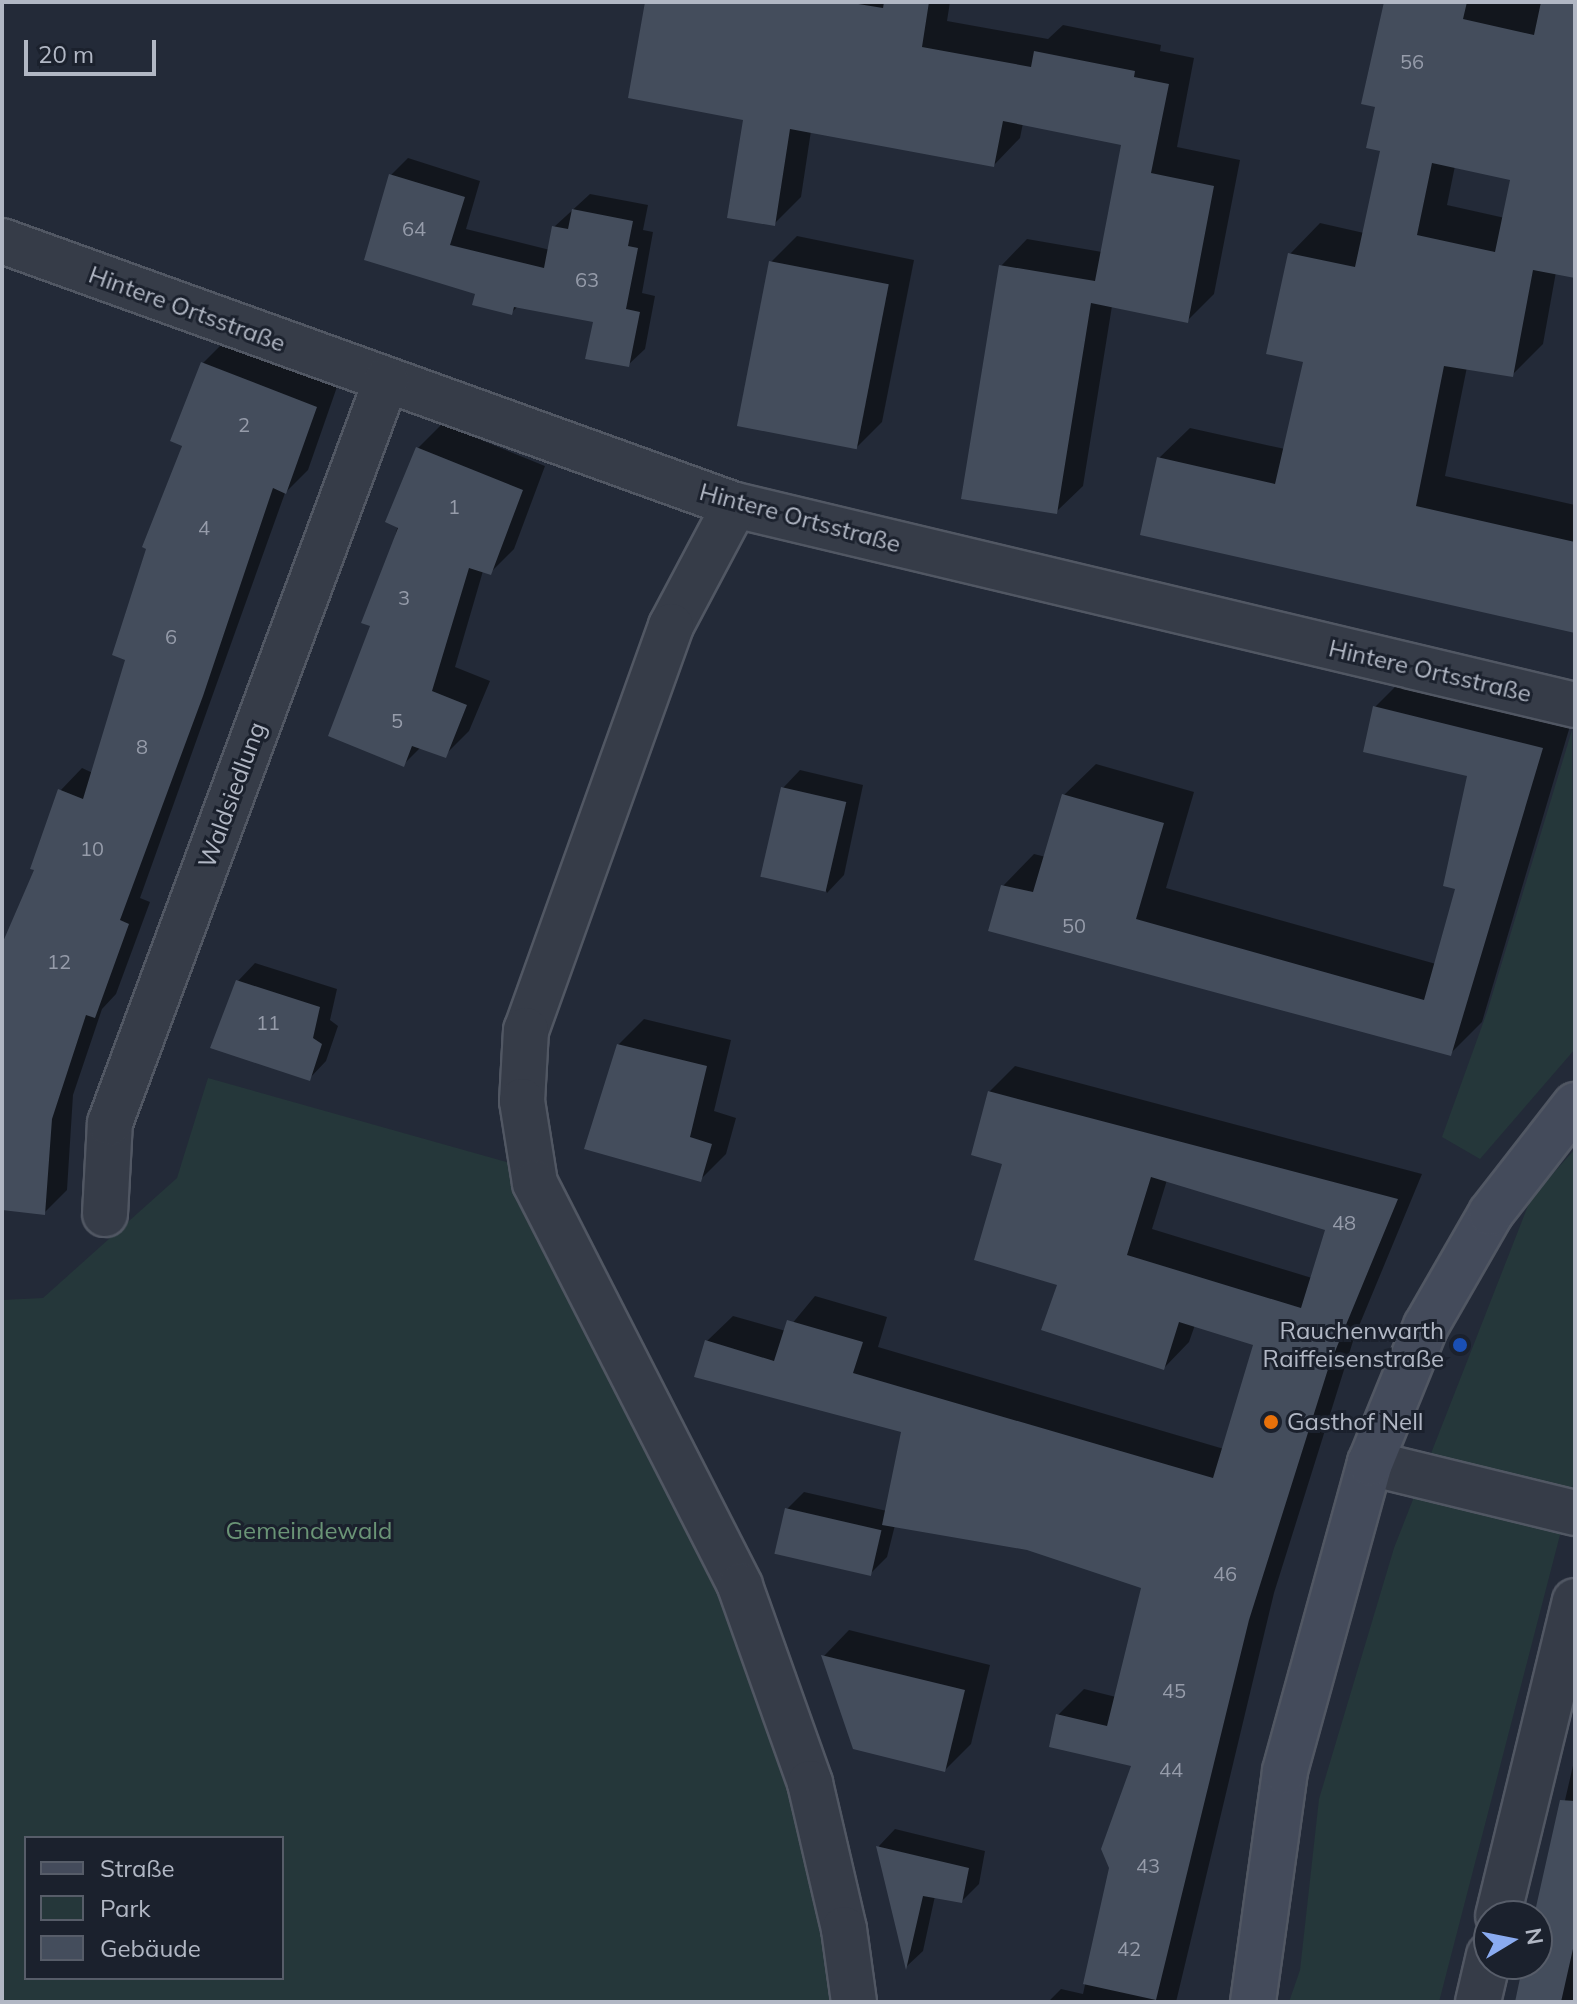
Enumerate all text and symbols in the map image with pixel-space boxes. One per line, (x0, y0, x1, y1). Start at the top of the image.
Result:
scale bar (28, 24, 160, 74)
text: 20 m (38, 39, 94, 69)
house number: 56 (1400, 49, 1424, 73)
house number: 64 (402, 216, 426, 240)
street label: Hintere Ortsstraße (85, 260, 289, 358)
house number: 63 (575, 267, 599, 291)
house number: 2 (238, 412, 250, 436)
street label: Hintere Ortsstraße (696, 477, 904, 559)
house number: 1 (448, 494, 460, 518)
house number: 4 (198, 515, 210, 539)
house number: 3 (398, 585, 410, 609)
house number: 6 (165, 624, 177, 648)
street label: Hintere Ortsstraße (1326, 634, 1534, 708)
house number: 5 (391, 708, 403, 732)
street label: Waldsiedlung (192, 718, 272, 872)
house number: 8 (136, 734, 148, 758)
house number: 10 (80, 836, 104, 860)
house number: 50 (1062, 913, 1086, 937)
house number: 12 (47, 949, 71, 973)
house number: 11 (256, 1010, 280, 1034)
house number: 48 (1332, 1210, 1356, 1234)
place label: Rauchenwarth Raiffeisenstraße (1263, 1317, 1444, 1373)
marker: Rauchenwarth Raiffeisenstraße (1451, 1336, 1469, 1354)
place label: Gasthof Nell (1287, 1408, 1424, 1436)
marker: Gasthof Nell (1262, 1413, 1280, 1431)
park label: Gemeindewald (226, 1517, 392, 1545)
house number: 46 (1213, 1561, 1237, 1585)
house number: 45 (1162, 1678, 1186, 1702)
house number: 44 (1159, 1757, 1183, 1781)
legend (24, 1836, 284, 1980)
text: Straße (100, 1853, 175, 1883)
house number: 43 (1136, 1853, 1160, 1877)
text: Park (100, 1893, 151, 1923)
north arrow (1473, 1900, 1553, 1980)
text: N (1519, 1926, 1550, 1947)
text: Gebäude (100, 1933, 201, 1963)
house number: 42 (1117, 1936, 1141, 1960)

